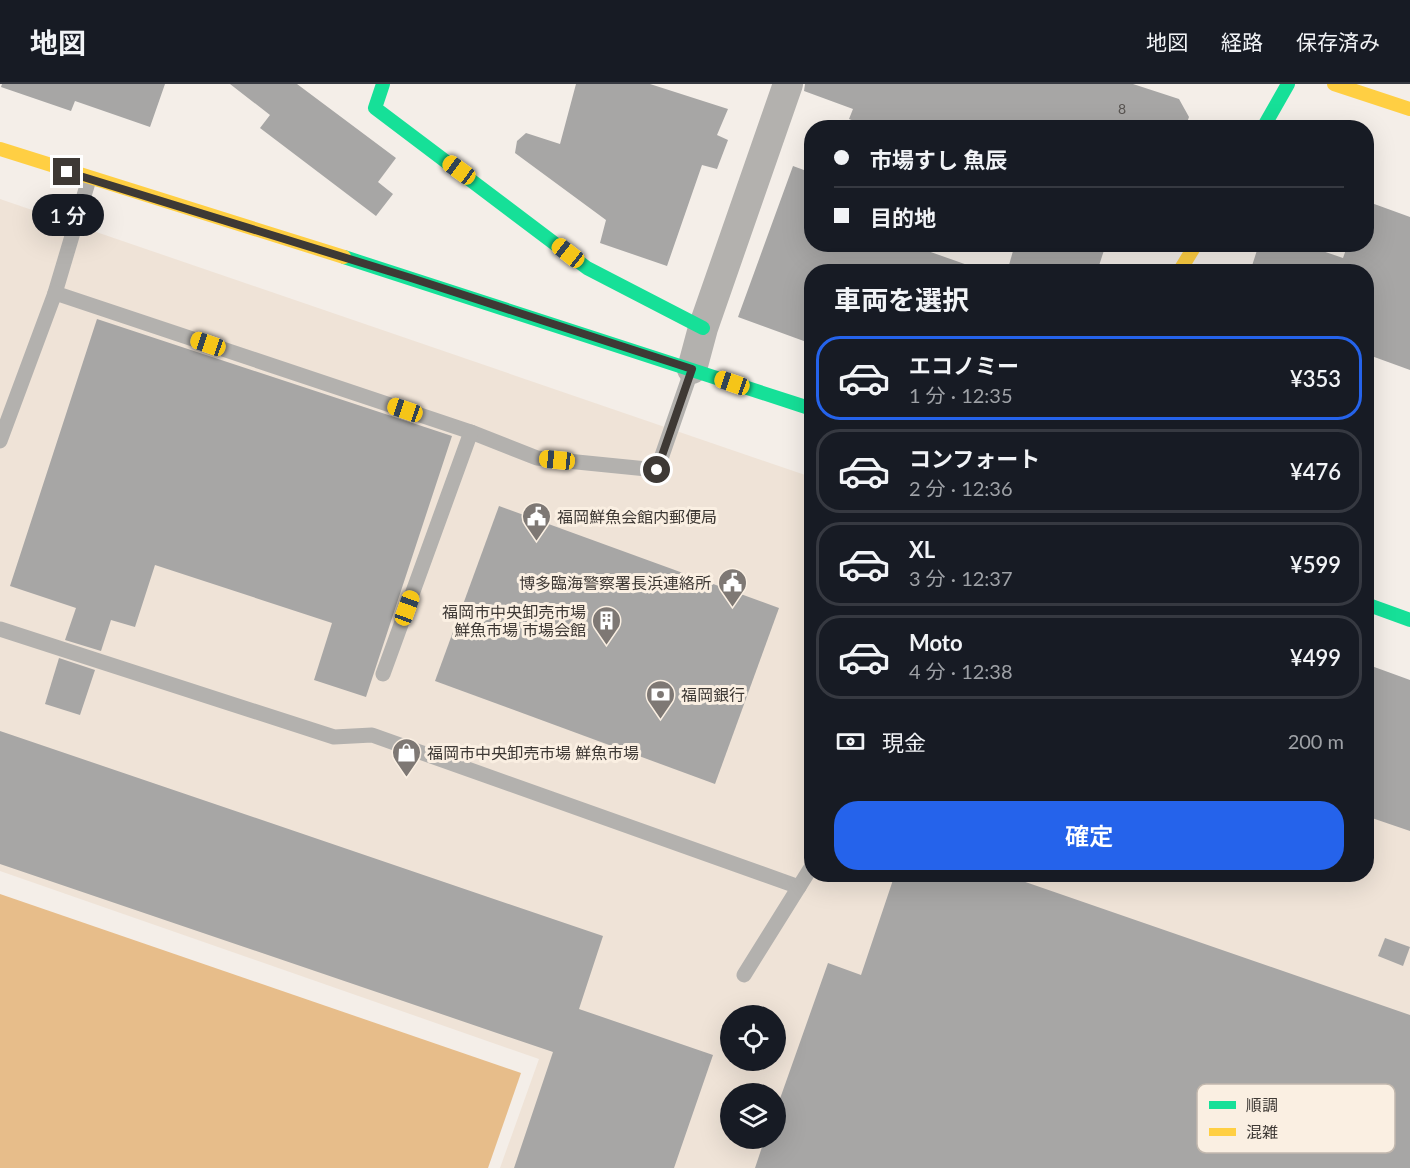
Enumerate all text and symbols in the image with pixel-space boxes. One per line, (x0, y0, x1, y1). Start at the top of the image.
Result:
text: 地図 (30, 25, 86, 59)
text: 地図 (1146, 29, 1188, 54)
text: 経路 (1221, 29, 1263, 54)
text: 保存済み (1296, 29, 1380, 54)
house number: 8 (1118, 100, 1126, 117)
text: 市場すし 魚辰 (870, 146, 1007, 173)
car (439, 152, 479, 188)
route end (53, 158, 80, 185)
callout: 1 分 (31, 193, 103, 235)
text: 1 分 (50, 203, 86, 227)
text: 目的地 (870, 204, 936, 231)
car (548, 235, 588, 271)
text: 車両を選択 (834, 283, 969, 316)
car (188, 330, 228, 358)
icon: car (837, 351, 891, 405)
text: エコノミー (909, 352, 1019, 379)
text: ¥353 (1290, 365, 1341, 392)
car (712, 369, 752, 397)
text: 1 分 · 12:35 (909, 383, 1013, 407)
car (385, 396, 425, 424)
icon: car (837, 444, 891, 498)
text: コンフォート (909, 445, 1040, 472)
car (538, 449, 576, 471)
route start (643, 456, 670, 483)
text: ¥476 (1290, 458, 1341, 485)
text: 2 分 · 12:36 (909, 476, 1013, 500)
public building icon: 福岡鮮魚会館内郵便局 (520, 500, 552, 542)
place label: 福岡鮮魚会館内郵便局 (557, 507, 717, 526)
text: XL (909, 536, 935, 563)
icon: car (837, 537, 891, 591)
text: ¥599 (1290, 551, 1341, 578)
public building icon: 博多臨海警察署長浜連絡所 (716, 566, 748, 608)
text: 3 分 · 12:37 (909, 566, 1013, 590)
place label: 博多臨海警察署長浜連絡所 (519, 573, 711, 592)
car (392, 588, 422, 628)
place label: 福岡市中央卸売市場 鮮魚市場 市場会館 (442, 602, 586, 639)
building icon: 福岡市中央卸売市場 鮮魚市場 市場会館 (591, 604, 623, 646)
text: Moto (909, 629, 963, 656)
icon: car (837, 630, 891, 684)
text: ¥499 (1290, 644, 1341, 671)
text: 4 分 · 12:38 (909, 659, 1013, 683)
bank icon: 福岡銀行 (644, 678, 676, 720)
place label: 福岡銀行 (681, 685, 745, 704)
icon: cash (834, 725, 867, 758)
text: 現金 (882, 729, 926, 756)
text: 200 m (1288, 729, 1344, 753)
shop icon: 福岡市中央卸売市場 鮮魚市場 (390, 736, 422, 778)
place label: 福岡市中央卸売市場 鮮魚市場 (427, 743, 639, 762)
button: 確定 (834, 801, 1344, 870)
map controls (720, 1005, 786, 1149)
button: locate (720, 1005, 786, 1071)
button: layers (720, 1083, 786, 1149)
legend (1197, 1084, 1395, 1153)
text: 順調 (1246, 1095, 1278, 1114)
text: 混雑 (1246, 1122, 1278, 1141)

